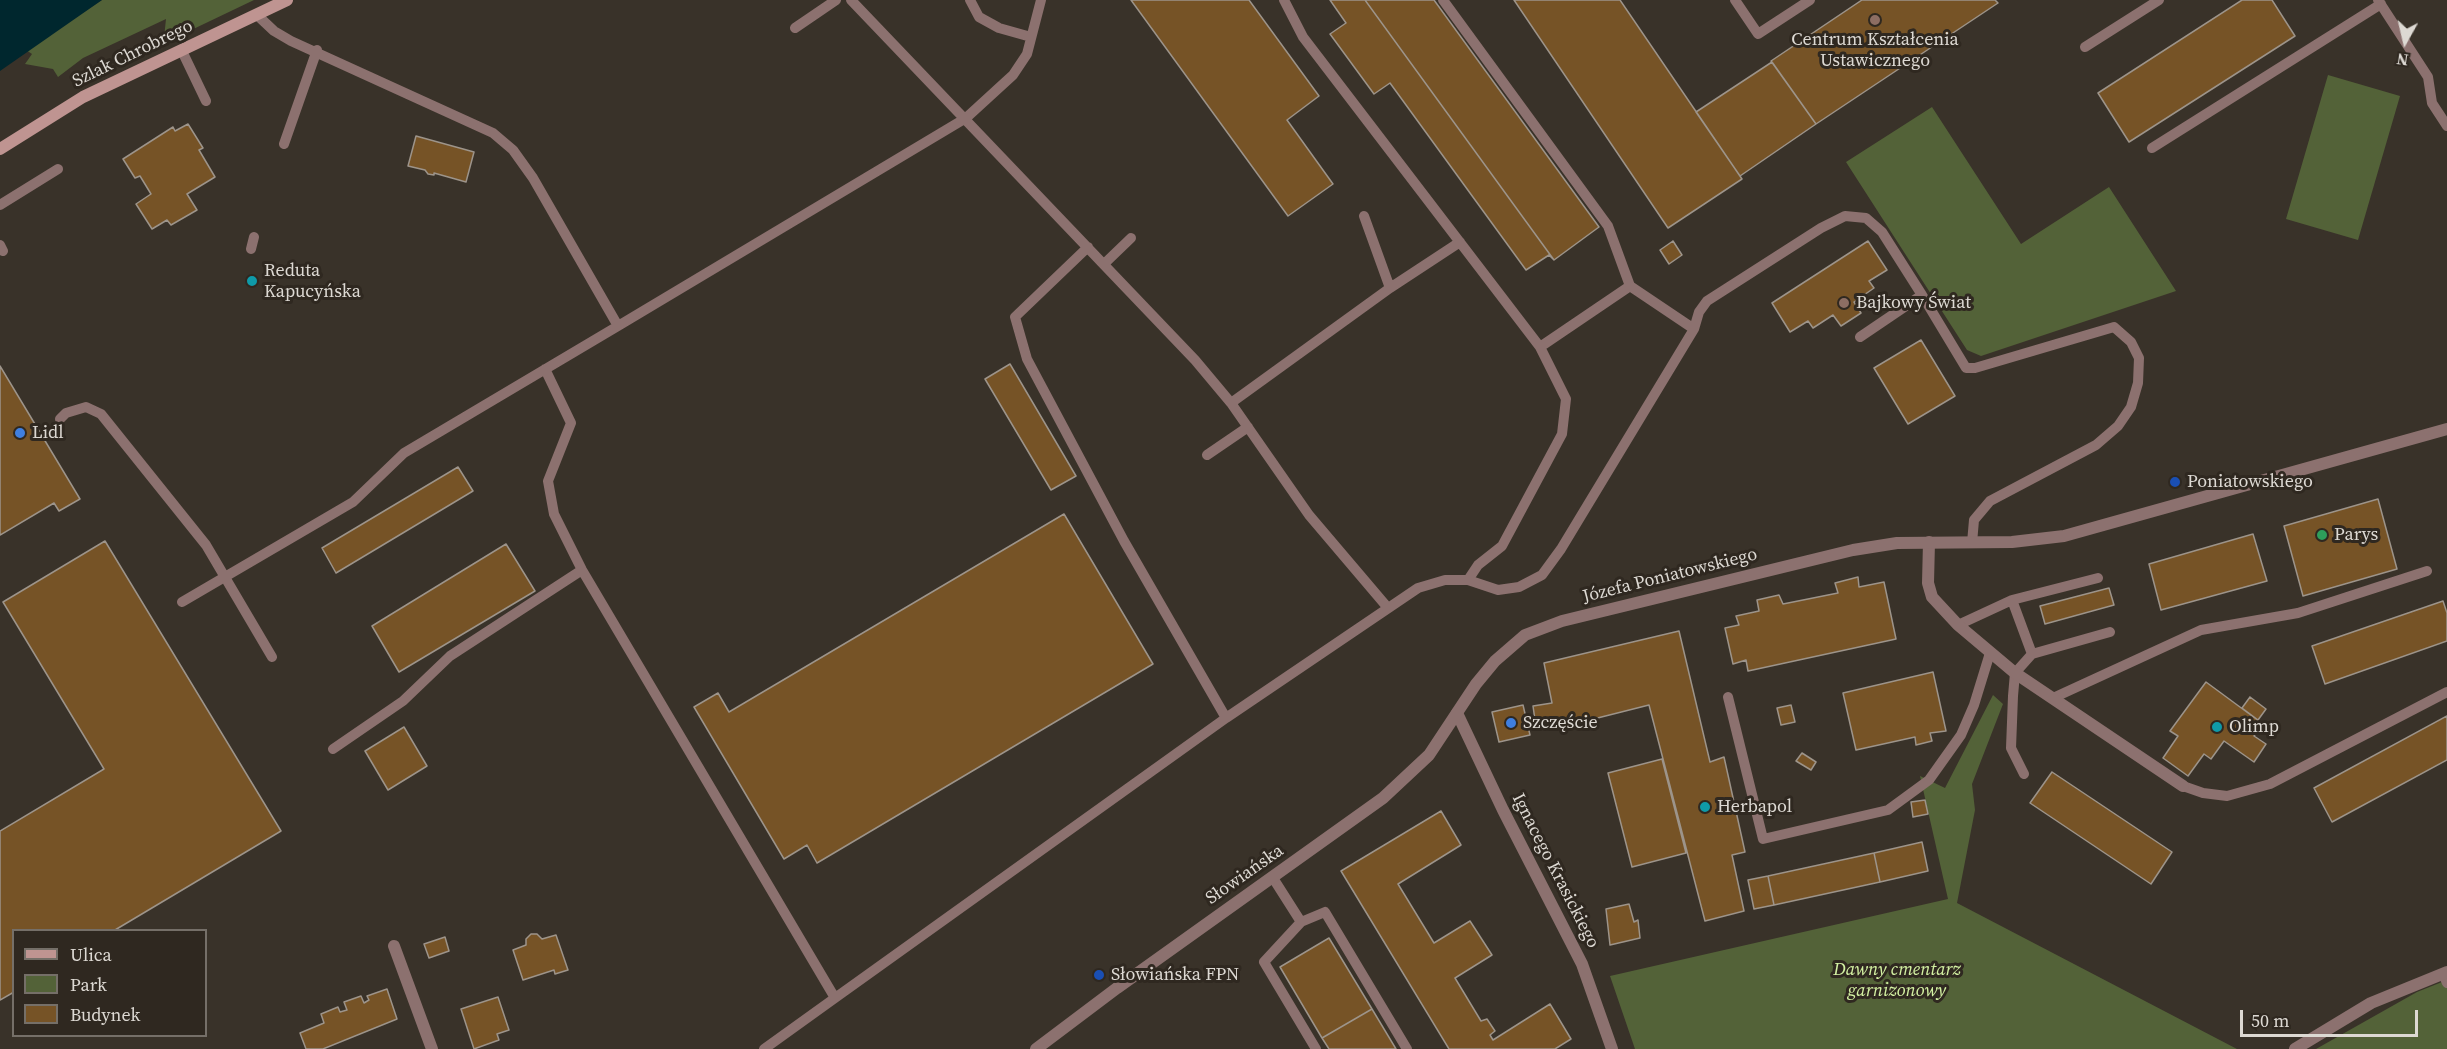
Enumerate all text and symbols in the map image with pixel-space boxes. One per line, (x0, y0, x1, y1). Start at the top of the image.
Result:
north arrow (2375, 12, 2435, 72)
marker: Centrum Kształcenia Ustawicznego (1868, 13, 1882, 27)
street label: Szlak Chrobrego (69, 16, 197, 92)
place label: Centrum Kształcenia Ustawicznego (1791, 29, 1959, 72)
text: N (2395, 48, 2410, 72)
place label: Reduta Kapucyńska (264, 260, 361, 302)
marker: Reduta Kapucyńska (245, 274, 259, 288)
place label: Bajkowy Świat (1856, 292, 1971, 314)
marker: Bajkowy Świat (1837, 296, 1851, 310)
place label: Lidl (32, 422, 64, 444)
marker: Lidl (13, 426, 27, 440)
place label: Poniatowskiego (2187, 471, 2313, 493)
marker: Poniatowskiego (2168, 475, 2182, 489)
place label: Parys (2334, 524, 2378, 546)
marker: Parys (2315, 528, 2329, 542)
street label: Józefa Poniatowskiego (1580, 544, 1760, 608)
place label: Szczęście (1523, 712, 1598, 734)
marker: Szczęście (1504, 716, 1518, 730)
place label: Olimp (2229, 716, 2279, 738)
marker: Olimp (2210, 720, 2224, 734)
street label: Ignacego Krasickiego (1507, 790, 1603, 952)
place label: Herbapol (1717, 796, 1792, 818)
marker: Herbapol (1698, 800, 1712, 814)
street label: Słowiańska (1202, 840, 1288, 910)
legend (12, 929, 207, 1037)
text: Ulica (70, 942, 112, 967)
park label: Dawny cmentarz garnizonowy (1833, 959, 1961, 1002)
place label: Słowiańska FPN (1111, 964, 1239, 986)
marker: Słowiańska FPN (1092, 968, 1106, 982)
text: Park (70, 972, 107, 997)
scale bar (2243, 998, 2422, 1036)
text: Budynek (70, 1002, 140, 1027)
text: 50 m (2251, 1008, 2289, 1033)

